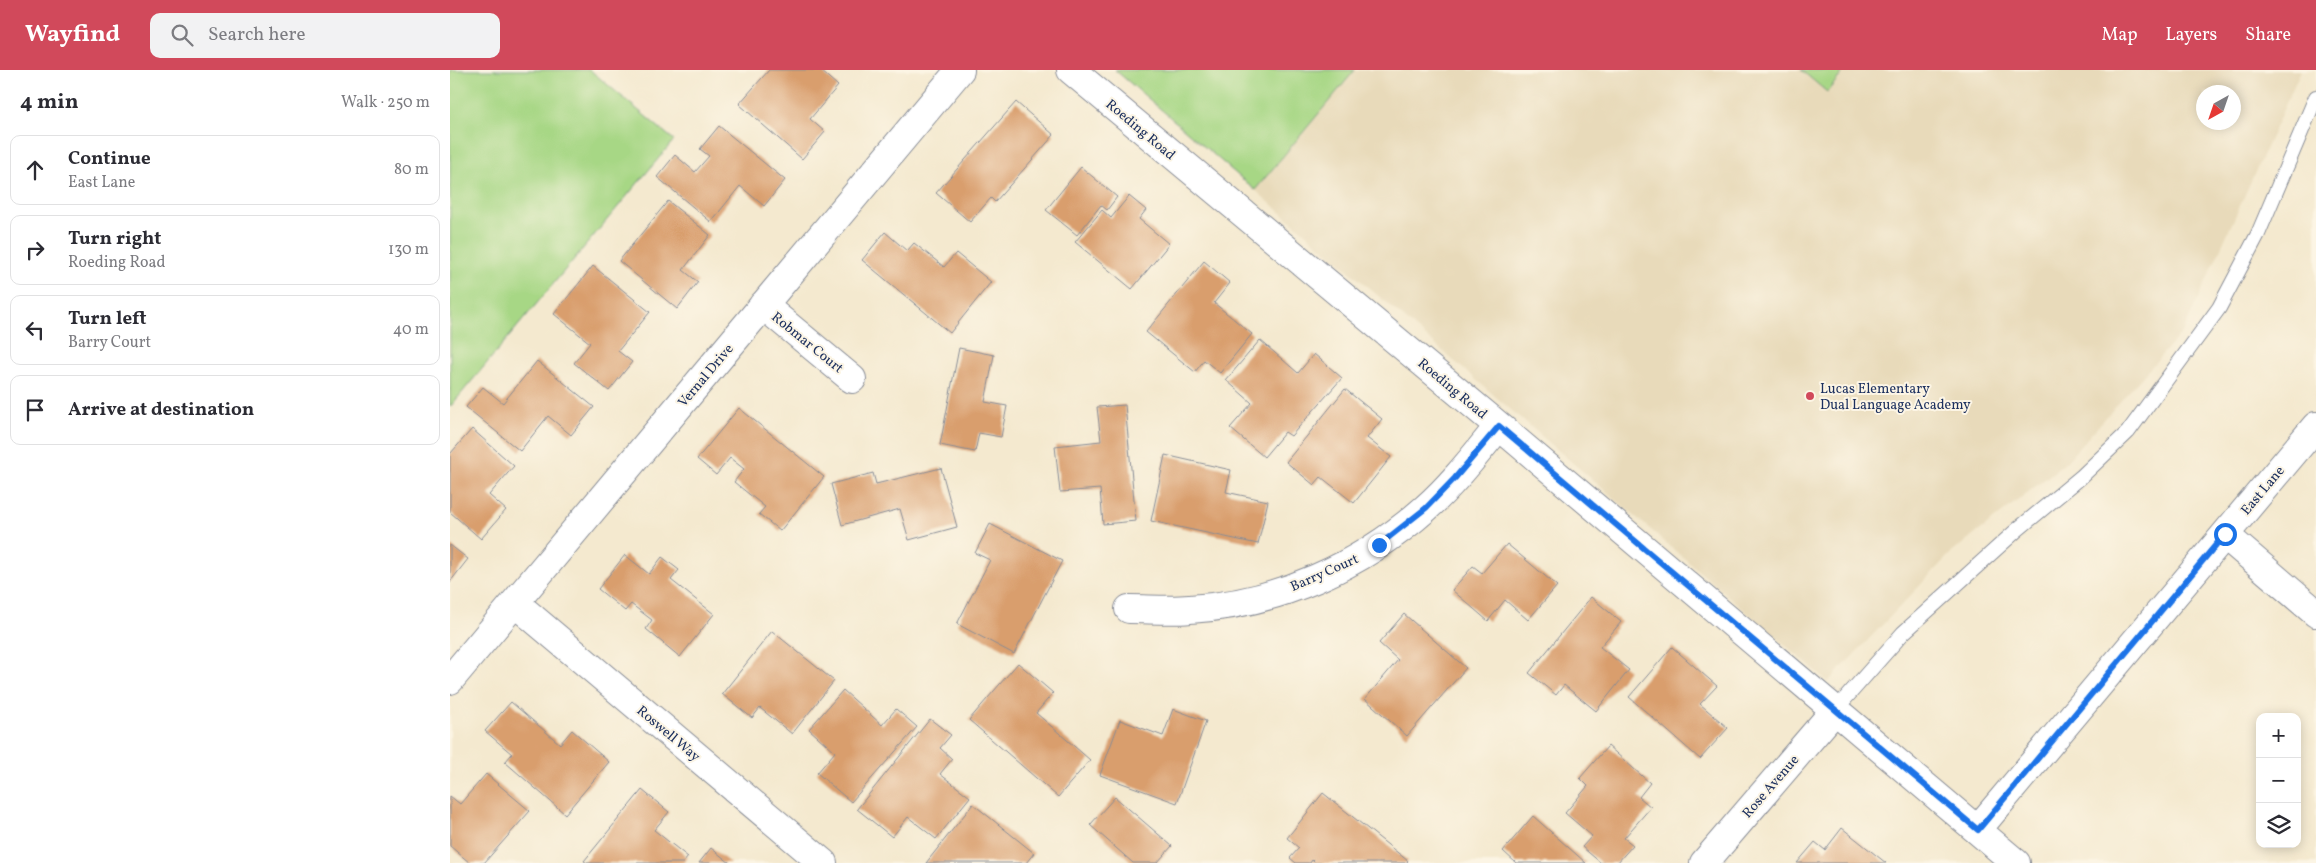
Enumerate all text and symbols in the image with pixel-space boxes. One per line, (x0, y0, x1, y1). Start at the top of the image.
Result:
search box (150, 13, 500, 58)
text: Wayfind (25, 18, 120, 52)
icon: search (168, 21, 196, 49)
text: Search here (208, 22, 305, 48)
text: Map (2101, 23, 2137, 48)
text: Layers (2165, 23, 2217, 48)
text: Share (2245, 23, 2291, 48)
north arrow (2196, 85, 2241, 130)
text: 4 min (20, 88, 79, 117)
text: Walk · 250 m (341, 92, 430, 114)
street label: Roeding Road (1101, 95, 1179, 165)
text: Continue (68, 146, 151, 172)
icon: ahead (21, 156, 49, 184)
text: 80 m (394, 159, 429, 181)
text: East Lane (68, 172, 135, 194)
text: Turn right (68, 226, 161, 252)
icon: right (21, 236, 49, 264)
text: 130 m (388, 239, 429, 261)
text: Roeding Road (68, 252, 166, 274)
text: Turn left (68, 306, 147, 332)
street label: Robmar Court (767, 308, 847, 378)
icon: left (21, 316, 49, 344)
text: 40 m (393, 319, 429, 341)
text: Barry Court (68, 332, 151, 354)
street label: Vernal Drive (674, 340, 738, 412)
street label: Roeding Road (1413, 354, 1491, 424)
place label: Lucas Elementary Dual Language Academy (1820, 380, 1971, 415)
marker: Lucas Elementary Dual Language Academy (1804, 390, 1816, 402)
icon: arrive (21, 396, 49, 424)
text: Arrive at destination (68, 397, 254, 423)
street label: East Lane (2237, 462, 2290, 520)
route start (2214, 523, 2237, 546)
route end (1368, 534, 1391, 557)
street label: Barry Court (1288, 550, 1362, 597)
street label: Roswell Way (632, 702, 704, 767)
map controls (2256, 713, 2301, 848)
button: + (2256, 713, 2301, 758)
street label: Rose Avenue (1738, 751, 1804, 823)
button: − (2256, 758, 2301, 803)
button: layers (2256, 803, 2301, 848)

